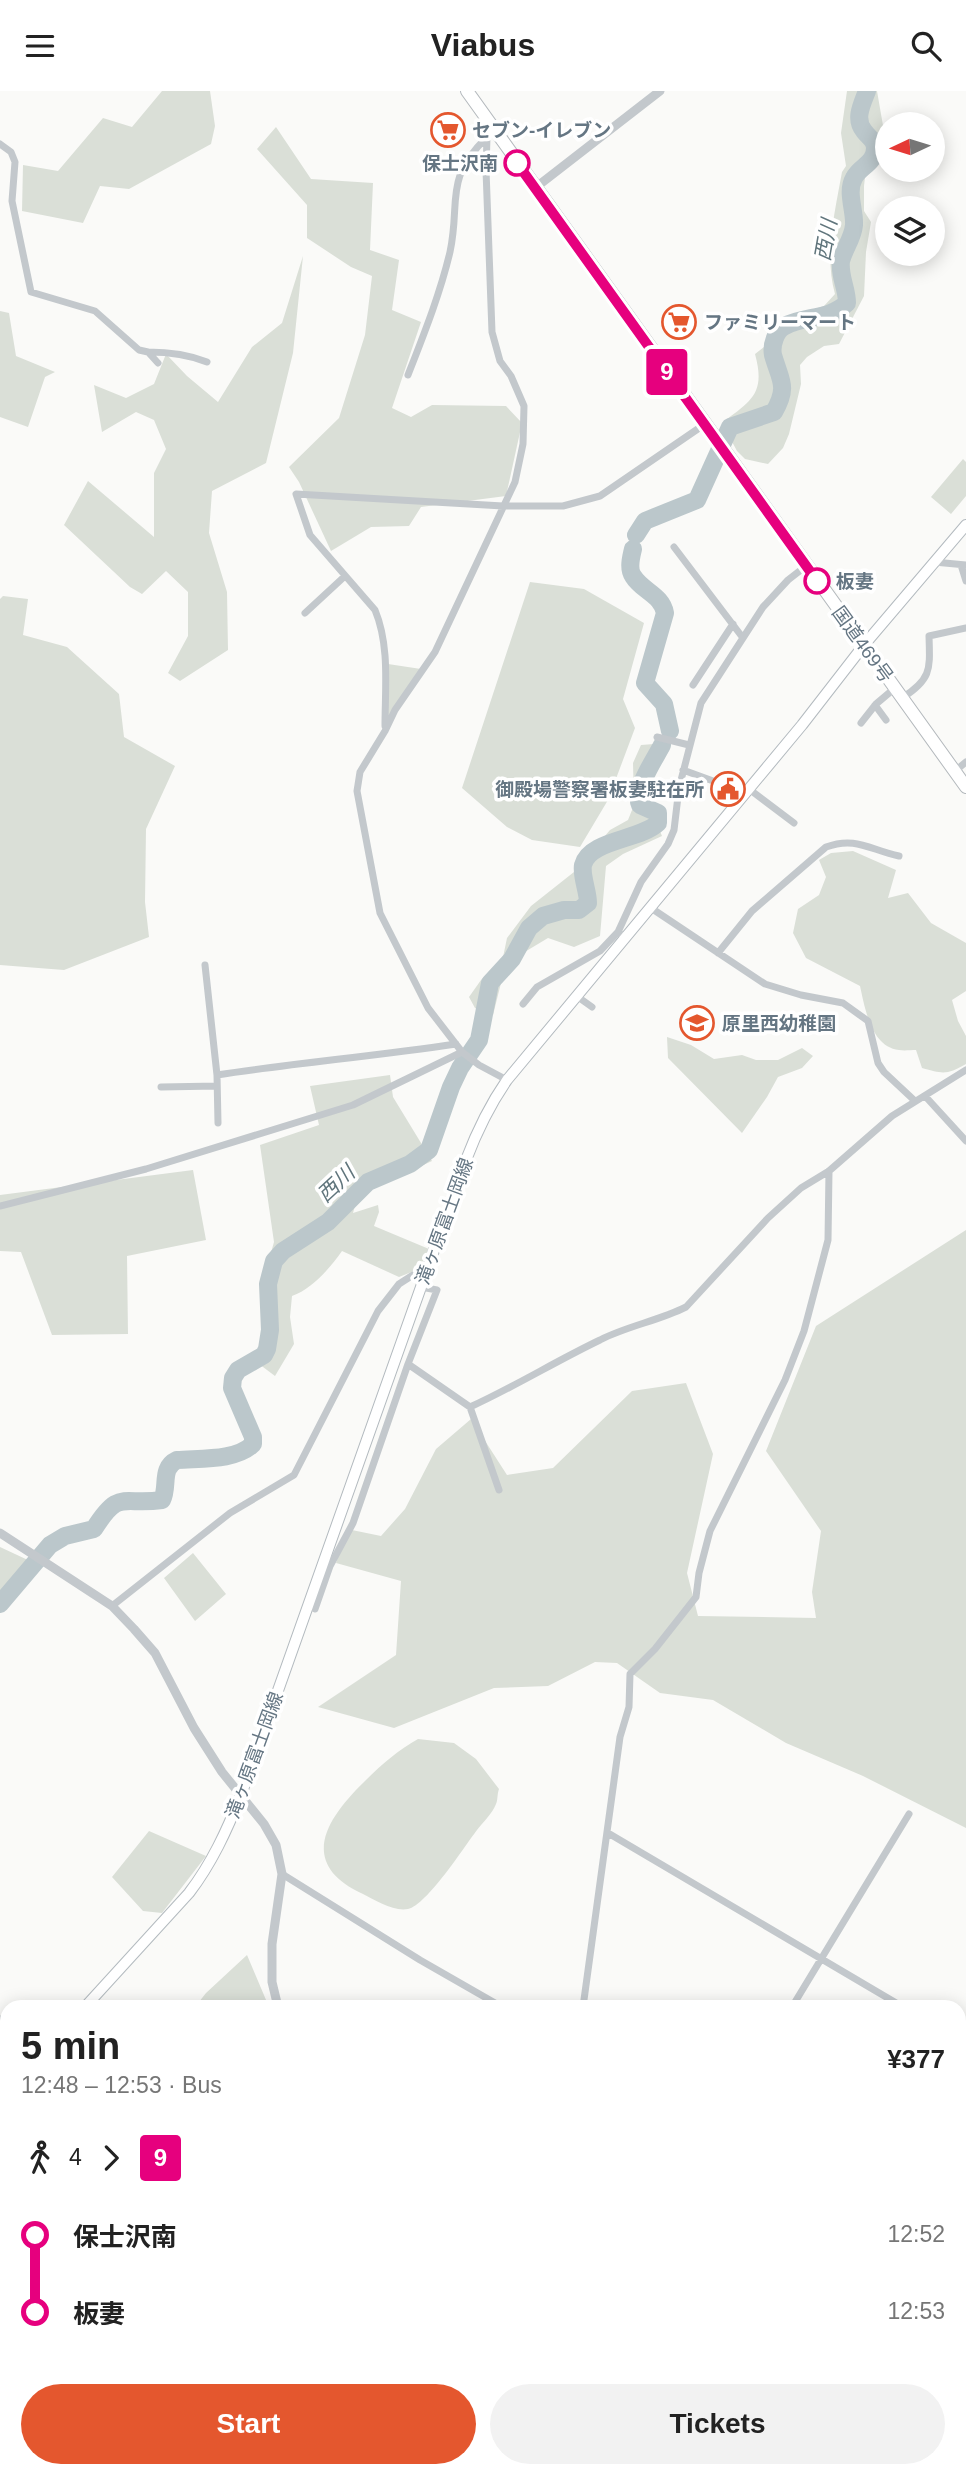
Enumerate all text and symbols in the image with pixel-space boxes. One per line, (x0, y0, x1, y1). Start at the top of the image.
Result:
icon: menu (21, 27, 59, 65)
text: Viabus (431, 27, 535, 63)
icon: search (907, 27, 945, 65)
supermarket icon: セブン-イレブン (429, 111, 467, 149)
north arrow (875, 112, 945, 182)
map controls (875, 112, 945, 266)
place label: セブン-イレブン (472, 120, 611, 141)
marker: 保士沢南 (504, 150, 530, 176)
place label: 保士沢南 (422, 153, 498, 174)
button: layers (875, 196, 945, 266)
water label: 西川 (811, 215, 841, 263)
supermarket icon: ファミリーマート (660, 303, 698, 341)
place label: ファミリーマート (704, 312, 856, 333)
line badge: 9 (644, 349, 690, 395)
text: 9 (660, 358, 674, 385)
marker: 板妻 (804, 568, 830, 594)
place label: 板妻 (836, 571, 874, 592)
street label: 国道469号 (828, 602, 897, 686)
public building icon: 御殿場警察署板妻駐在所 (709, 770, 747, 808)
place label: 御殿場警察署板妻駐在所 (495, 779, 704, 800)
school or university icon: 原里西幼稚園 (678, 1004, 716, 1042)
place label: 原里西幼稚園 (722, 1013, 836, 1034)
street label: 滝ヶ原富士岡線 (412, 1155, 477, 1287)
water label: 西川 (312, 1160, 360, 1206)
street label: 滝ヶ原富士岡線 (222, 1689, 287, 1821)
text: 5 min (21, 2025, 120, 2067)
text: ¥377 (887, 2044, 945, 2074)
text: 12:48 – 12:53 · Bus (21, 2072, 222, 2098)
icon: walk (21, 2139, 59, 2177)
icon: forward (92, 2139, 130, 2177)
text: 4 (69, 2144, 82, 2170)
text: 9 (154, 2144, 167, 2171)
text: 12:52 (887, 2221, 945, 2247)
text: 保士沢南 (73, 2222, 177, 2252)
text: 12:53 (887, 2298, 945, 2324)
text: 板妻 (73, 2299, 125, 2329)
button: Start (21, 2384, 476, 2464)
button: Tickets (490, 2384, 945, 2464)

